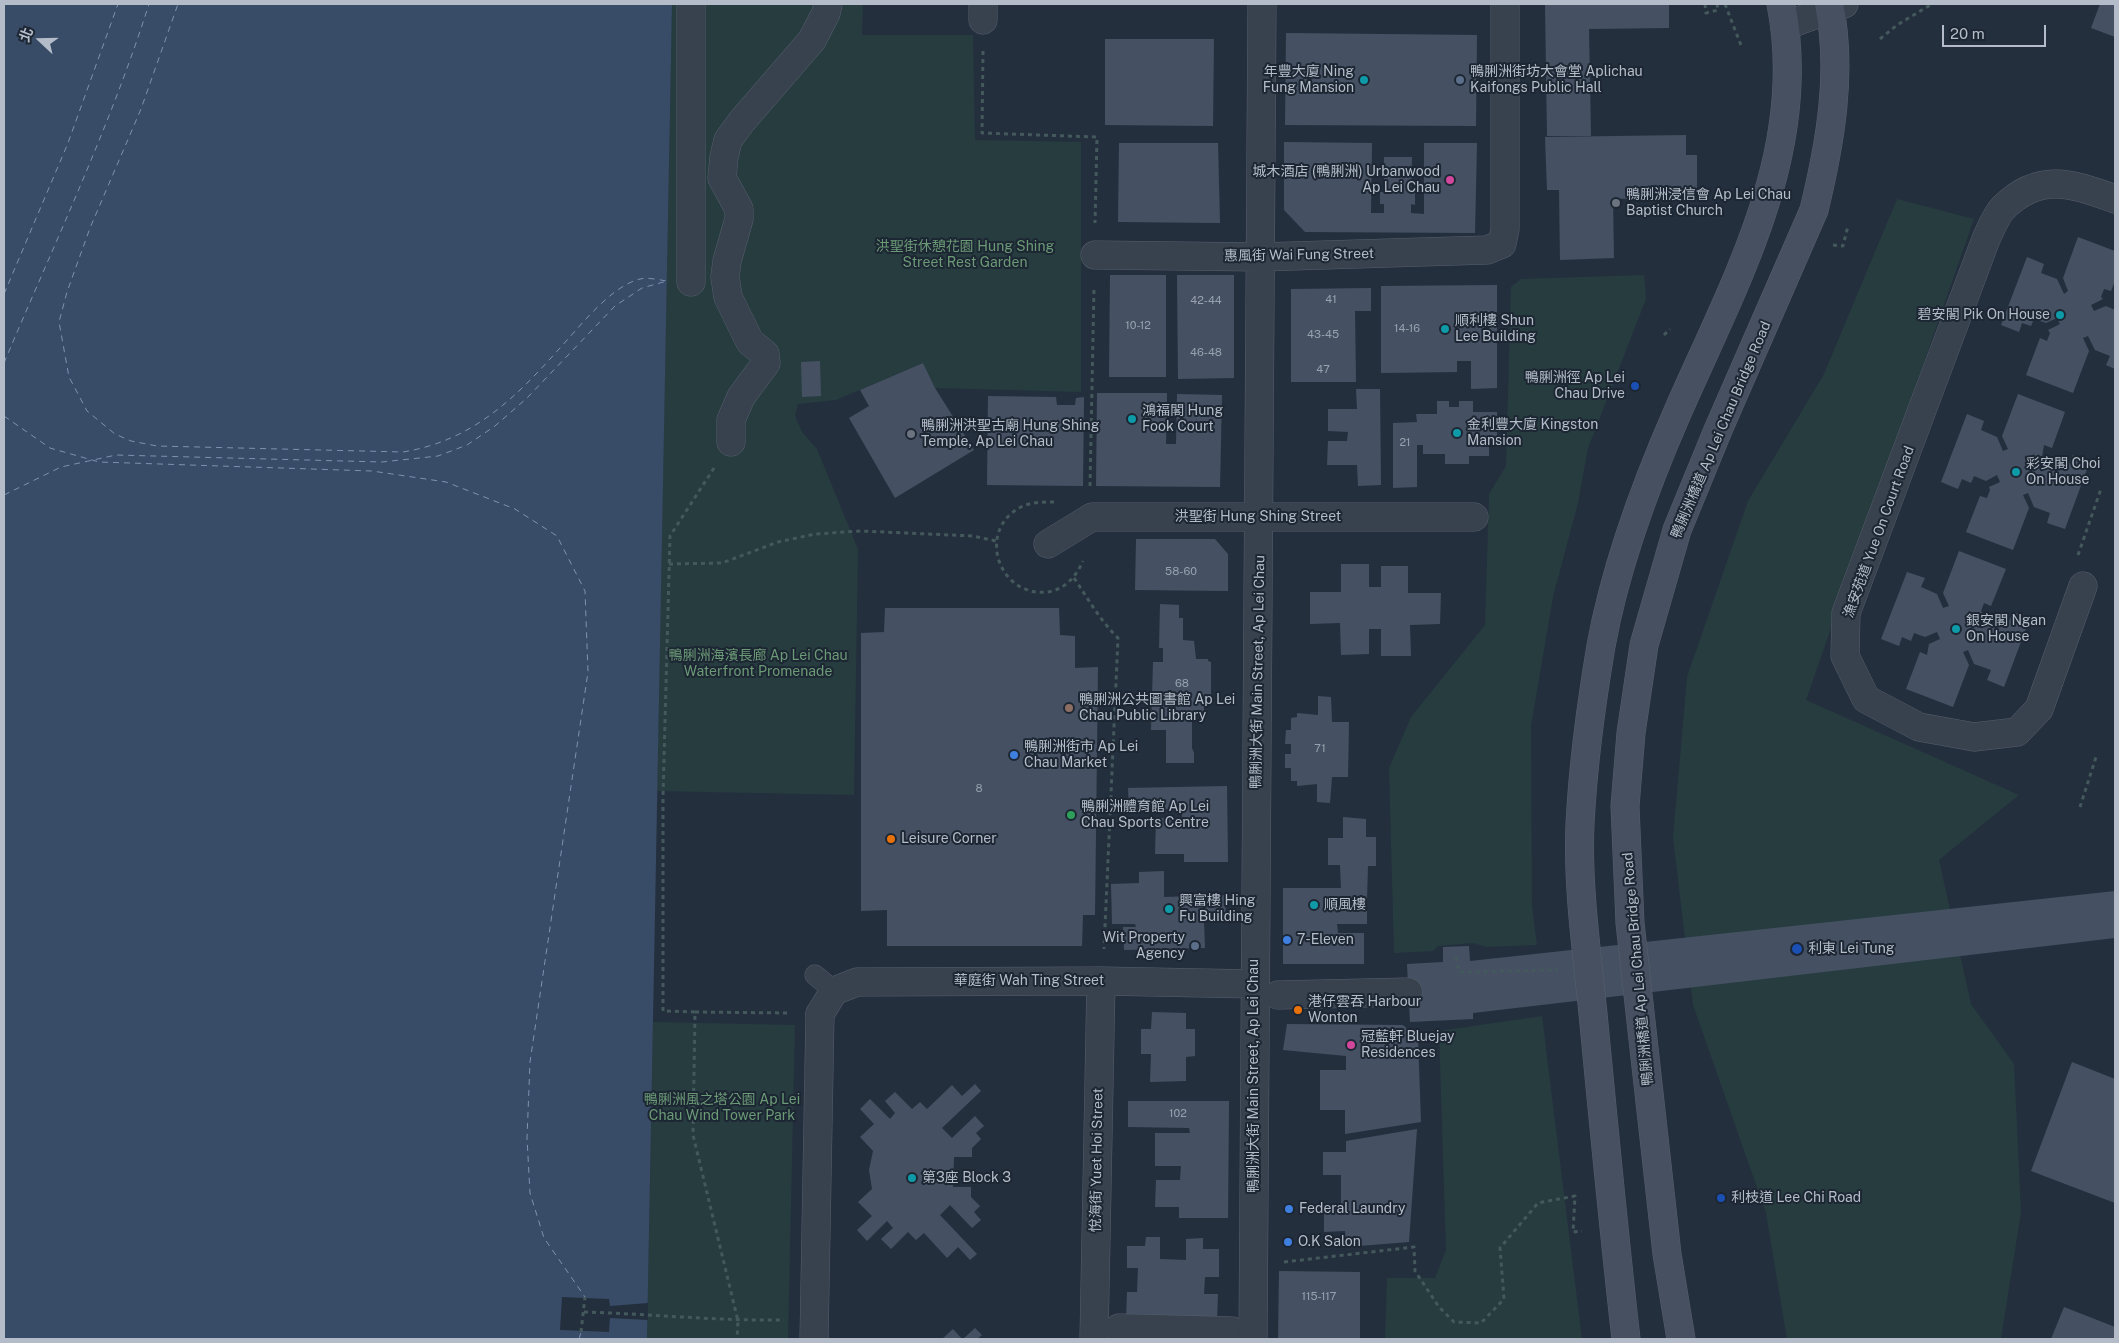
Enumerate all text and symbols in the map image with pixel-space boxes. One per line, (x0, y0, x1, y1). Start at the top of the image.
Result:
north arrow (15, 15, 65, 65)
scale bar (1944, 15, 2048, 47)
text: 北 (16, 25, 36, 44)
text: 20 m (1950, 25, 1985, 42)
place label: 年豐大廈 Ning Fung Mansion (1263, 64, 1354, 96)
place label: 鴨脷洲街坊大會堂 Aplichau Kaifongs Public Hall (1470, 64, 1643, 96)
marker: 年豐大廈 Ning Fung Mansion (1358, 74, 1370, 86)
marker: 鴨脷洲街坊大會堂 Aplichau Kaifongs Public Hall (1454, 74, 1466, 86)
place label: 城木酒店 (鴨脷洲) Urbanwood Ap Lei Chau (1253, 164, 1440, 196)
marker: 城木酒店 (鴨脷洲) Urbanwood Ap Lei Chau (1444, 174, 1456, 186)
place label: 鴨脷洲浸信會 Ap Lei Chau Baptist Church (1626, 187, 1791, 220)
marker: 鴨脷洲浸信會 Ap Lei Chau Baptist Church (1610, 197, 1622, 209)
park label: 洪聖街休憩花園 Hung Shing Street Rest Garden (876, 239, 1054, 272)
street label: 惠風街 Wai Fung Street (1224, 245, 1374, 265)
house number: 41 (1325, 293, 1337, 307)
house number: 42-44 (1190, 294, 1222, 308)
place label: 碧安閣 Pik On House (1918, 307, 2050, 323)
marker: 碧安閣 Pik On House (2054, 309, 2066, 321)
place label: 順利樓 Shun Lee Building (1455, 313, 1536, 346)
house number: 10-12 (1125, 319, 1151, 333)
street label: 鴨脷洲橋道 Ap Lei Chau Bridge Road (1667, 319, 1775, 541)
house number: 14-16 (1394, 322, 1420, 336)
marker: 順利樓 Shun Lee Building (1439, 323, 1451, 335)
house number: 43-45 (1307, 328, 1339, 342)
house number: 46-48 (1190, 346, 1222, 360)
house number: 47 (1316, 363, 1330, 377)
place label: 鴨脷洲徑 Ap Lei Chau Drive (1525, 370, 1625, 402)
marker: 鴨脷洲徑 Ap Lei Chau Drive (1629, 380, 1641, 392)
place label: 鴻福閣 Hung Fook Court (1142, 403, 1223, 436)
marker: 鴻福閣 Hung Fook Court (1126, 413, 1138, 425)
place label: 金利豐大廈 Kingston Mansion (1467, 417, 1598, 450)
place label: 鴨脷洲洪聖古廟 Hung Shing Temple, Ap Lei Chau (921, 418, 1099, 451)
marker: 金利豐大廈 Kingston Mansion (1451, 427, 1463, 439)
marker: 鴨脷洲洪聖古廟 Hung Shing Temple, Ap Lei Chau (905, 428, 917, 440)
house number: 21 (1399, 436, 1411, 450)
street label: 漁安苑道 Yue On Court Road (1840, 444, 1918, 620)
place label: 彩安閣 Choi On House (2026, 456, 2100, 488)
marker: 彩安閣 Choi On House (2010, 466, 2022, 478)
street label: 洪聖街 Hung Shing Street (1175, 509, 1341, 525)
street label: 鴨脷洲大街 Main Street, Ap Lei Chau (1248, 555, 1268, 789)
house number: 58-60 (1165, 565, 1197, 579)
place label: 銀安閣 Ngan On House (1966, 613, 2046, 646)
marker: 銀安閣 Ngan On House (1950, 623, 1962, 635)
park label: 鴨脷洲海濱長廊 Ap Lei Chau Waterfront Promenade (668, 648, 848, 680)
house number: 68 (1175, 677, 1189, 691)
place label: 鴨脷洲公共圖書館 Ap Lei Chau Public Library (1079, 692, 1235, 724)
marker: 鴨脷洲公共圖書館 Ap Lei Chau Public Library (1063, 702, 1075, 714)
place label: 鴨脷洲街市 Ap Lei Chau Market (1024, 739, 1138, 772)
house number: 71 (1314, 742, 1326, 756)
marker: 鴨脷洲街市 Ap Lei Chau Market (1008, 749, 1020, 761)
house number: 8 (975, 782, 983, 796)
place label: 鴨脷洲體育館 Ap Lei Chau Sports Centre (1081, 799, 1209, 832)
marker: 鴨脷洲體育館 Ap Lei Chau Sports Centre (1065, 809, 1077, 821)
place label: Leisure Corner (901, 831, 997, 847)
marker: Leisure Corner (885, 833, 897, 845)
street label: 鴨脷洲橋道 Ap Lei Chau Bridge Road (1619, 852, 1657, 1086)
place label: 興富樓 Hing Fu Building (1179, 893, 1255, 926)
place label: 順風樓 (1324, 897, 1366, 913)
marker: 順風樓 (1308, 899, 1320, 911)
marker: 興富樓 Hing Fu Building (1163, 903, 1175, 915)
place label: Wit Property Agency (1103, 930, 1185, 962)
place label: 7-Eleven (1297, 932, 1354, 948)
marker: 7-Eleven (1281, 934, 1293, 946)
marker: Wit Property Agency (1189, 940, 1201, 952)
place label: 利東 Lei Tung (1808, 941, 1895, 957)
marker: 利東 Lei Tung (1790, 942, 1804, 956)
street label: 鴨脷洲大街 Main Street, Ap Lei Chau (1246, 959, 1262, 1193)
street label: 華庭街 Wah Ting Street (954, 973, 1104, 989)
place label: 港仔雲吞 Harbour Wonton (1308, 994, 1421, 1026)
marker: 港仔雲吞 Harbour Wonton (1292, 1004, 1304, 1016)
place label: 冠藍軒 Bluejay Residences (1361, 1029, 1455, 1062)
marker: 冠藍軒 Bluejay Residences (1345, 1039, 1357, 1051)
street label: 悅海街 Yuet Hoi Street (1087, 1088, 1107, 1232)
park label: 鴨脷洲風之塔公園 Ap Lei Chau Wind Tower Park (644, 1092, 800, 1124)
house number: 102 (1169, 1107, 1187, 1121)
place label: 第3座 Block 3 (922, 1170, 1011, 1186)
marker: 第3座 Block 3 (906, 1172, 918, 1184)
place label: 利枝道 Lee Chi Road (1731, 1190, 1861, 1206)
marker: 利枝道 Lee Chi Road (1715, 1192, 1727, 1204)
place label: Federal Laundry (1299, 1201, 1405, 1217)
marker: Federal Laundry (1283, 1203, 1295, 1215)
place label: O.K Salon (1298, 1234, 1361, 1250)
marker: O.K Salon (1282, 1236, 1294, 1248)
house number: 115-117 (1302, 1290, 1336, 1304)

